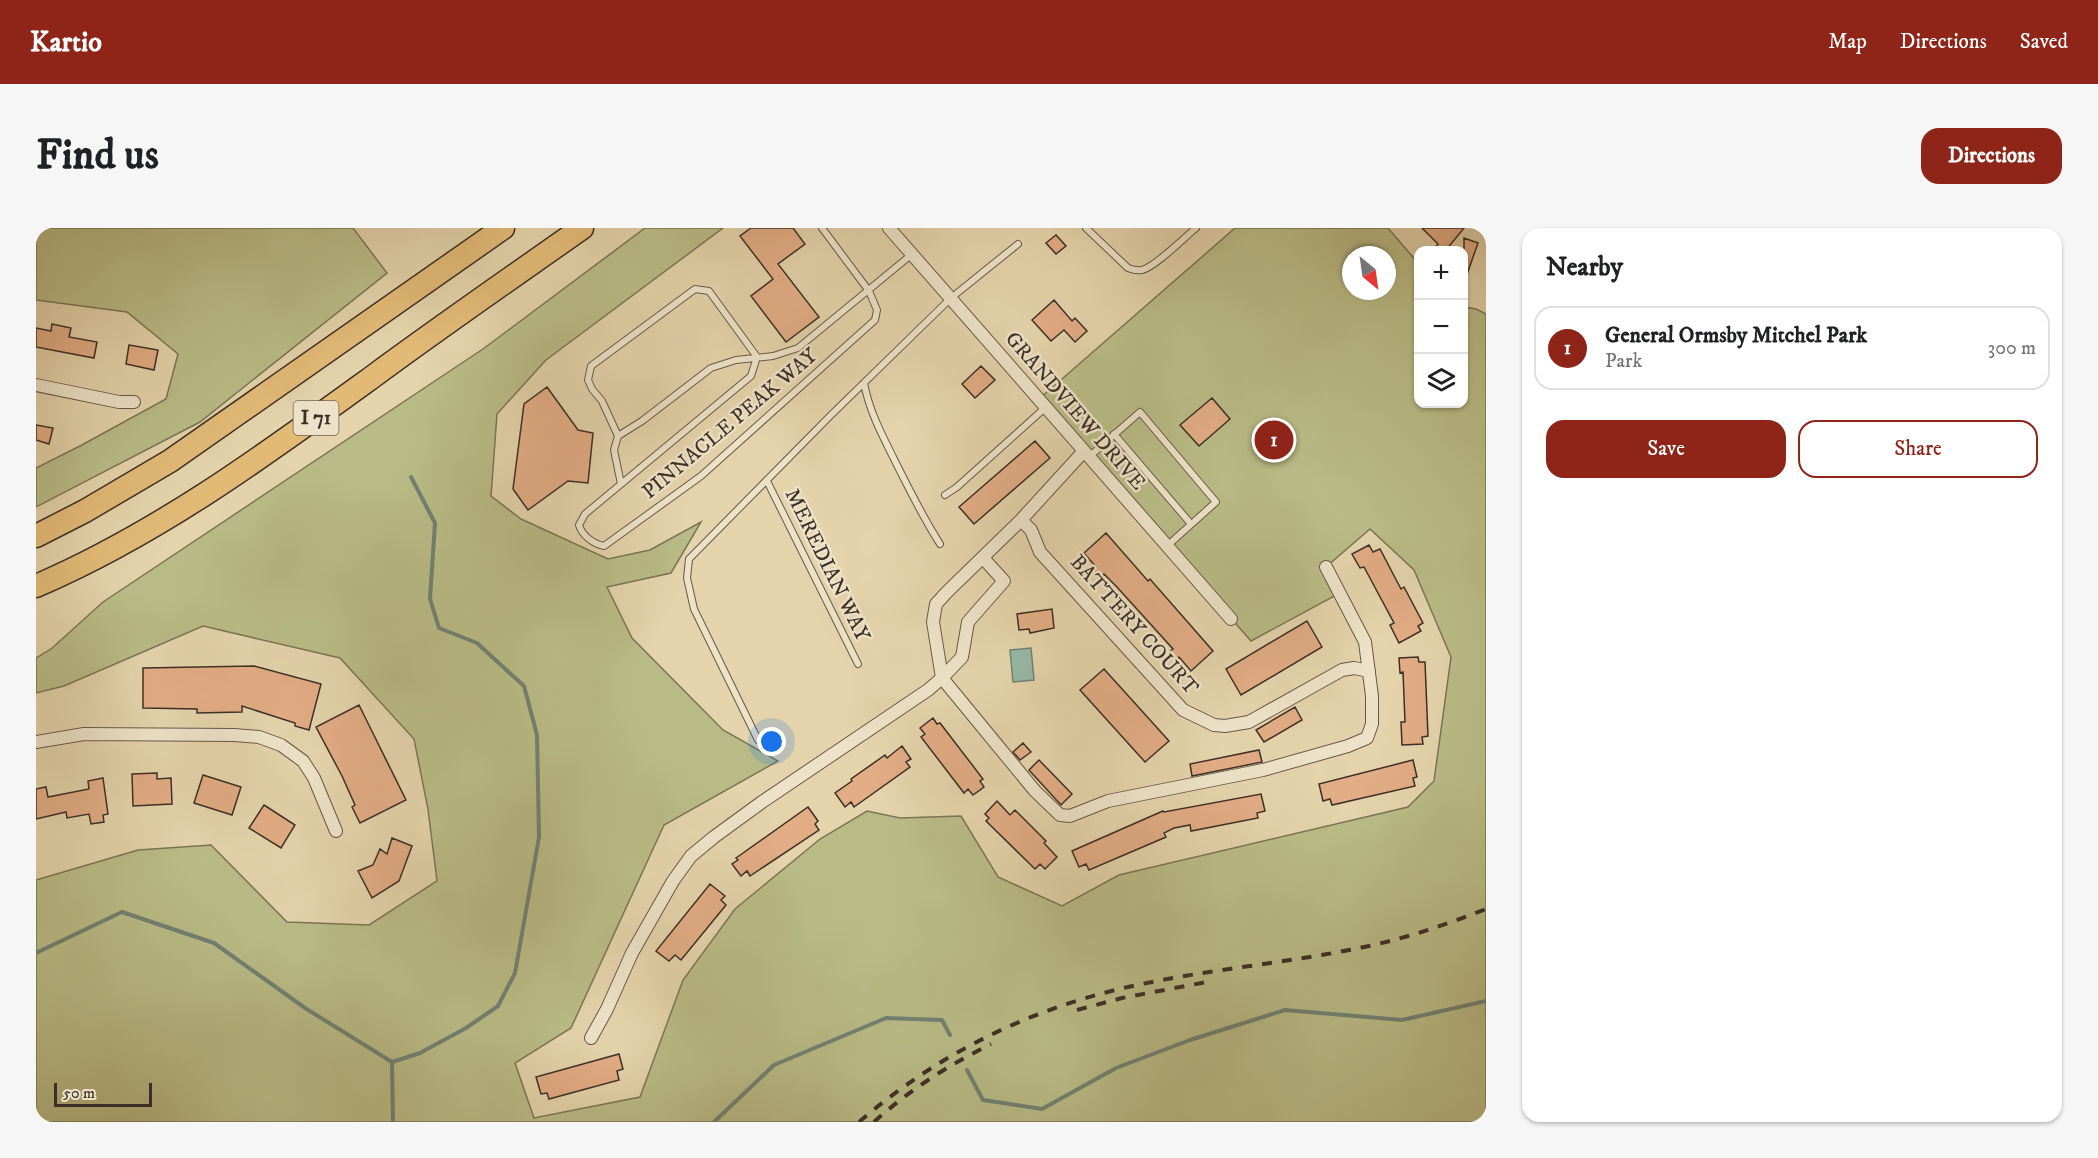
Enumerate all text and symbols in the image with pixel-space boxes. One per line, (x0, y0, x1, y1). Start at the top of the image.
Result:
text: Kartio (30, 25, 102, 60)
text: Map (1828, 29, 1867, 55)
text: Directions (1900, 29, 1987, 55)
text: Saved (2020, 29, 2068, 55)
button: Directions (1921, 128, 2062, 184)
text: Find us (36, 130, 159, 182)
north arrow (1342, 246, 1396, 300)
map controls (1414, 246, 1468, 408)
button: + (1414, 246, 1468, 300)
text: Nearby (1546, 251, 1623, 284)
button: − (1414, 300, 1468, 354)
text: General Ormsby Mitchel Park (1605, 322, 1867, 349)
street label: GRANDVIEW DRIVE (999, 326, 1151, 496)
text: 1 (1564, 336, 1571, 361)
text: 300 m (1988, 336, 2036, 361)
street label: PINNACLE PEAK WAY (637, 343, 824, 505)
text: Park (1605, 349, 1642, 374)
button: layers (1414, 354, 1468, 408)
road number: I 71 (294, 401, 338, 435)
pin: 1 (1254, 418, 1294, 462)
button: Save (1546, 420, 1786, 478)
button: Share (1798, 420, 2038, 478)
street label: MEREDIAN WAY (779, 484, 876, 646)
street label: BATTERY COURT (1064, 550, 1204, 700)
your location (757, 727, 786, 756)
scale bar (54, 1080, 152, 1108)
text: 50 m (63, 1083, 95, 1103)

